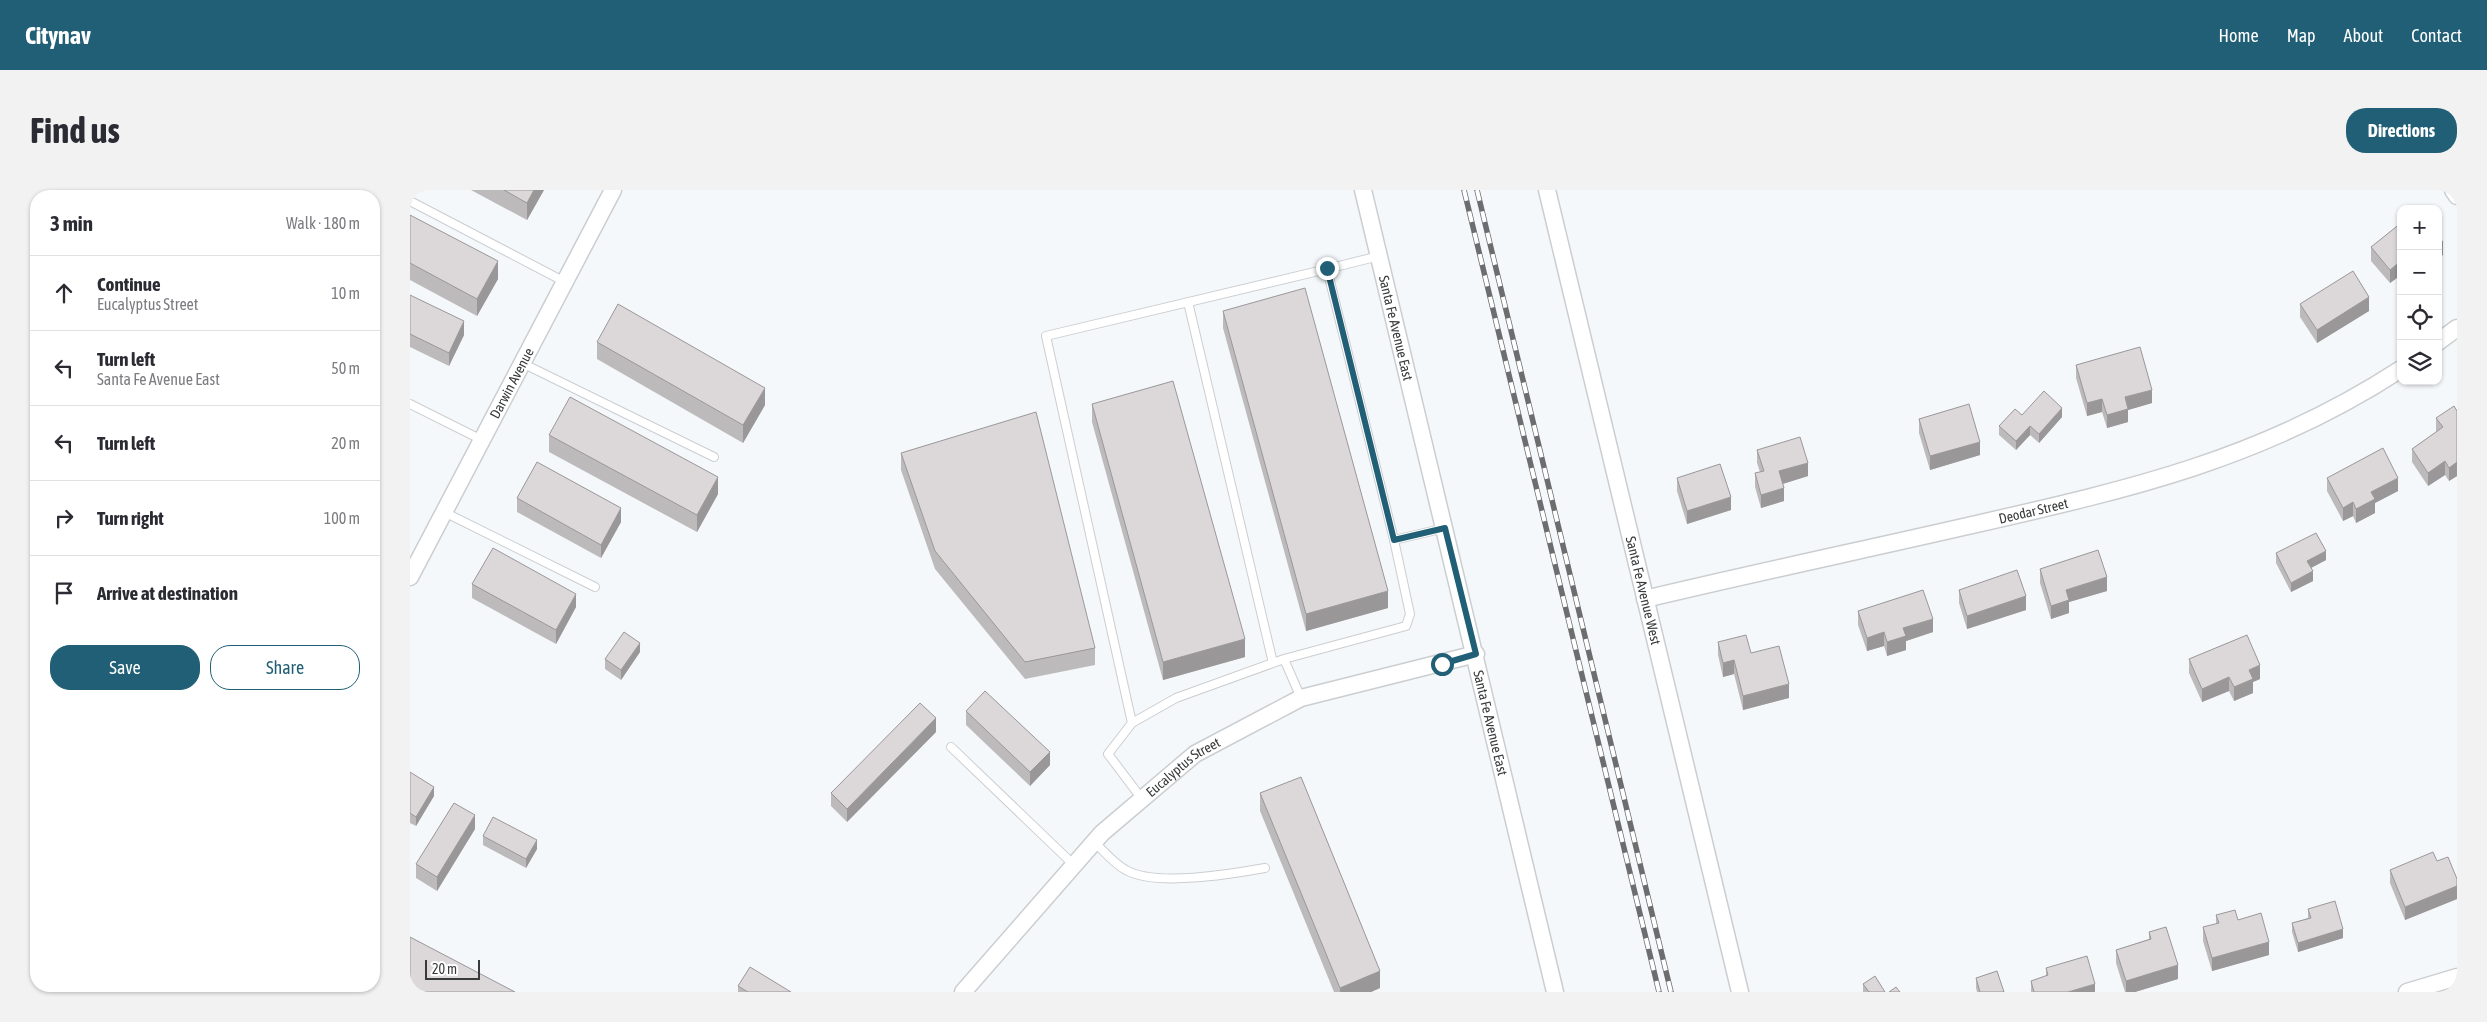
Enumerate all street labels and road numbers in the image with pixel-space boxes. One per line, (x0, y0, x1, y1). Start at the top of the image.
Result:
street label: Santa Fe Avenue East (1376, 274, 1416, 382)
street label: Darwin Avenue (487, 345, 537, 421)
street label: Deodar Street (1997, 495, 2070, 527)
street label: Santa Fe Avenue West (1623, 535, 1664, 646)
street label: Santa Fe Avenue East (1470, 669, 1511, 777)
street label: Eucalyptus Street (1143, 734, 1223, 800)

